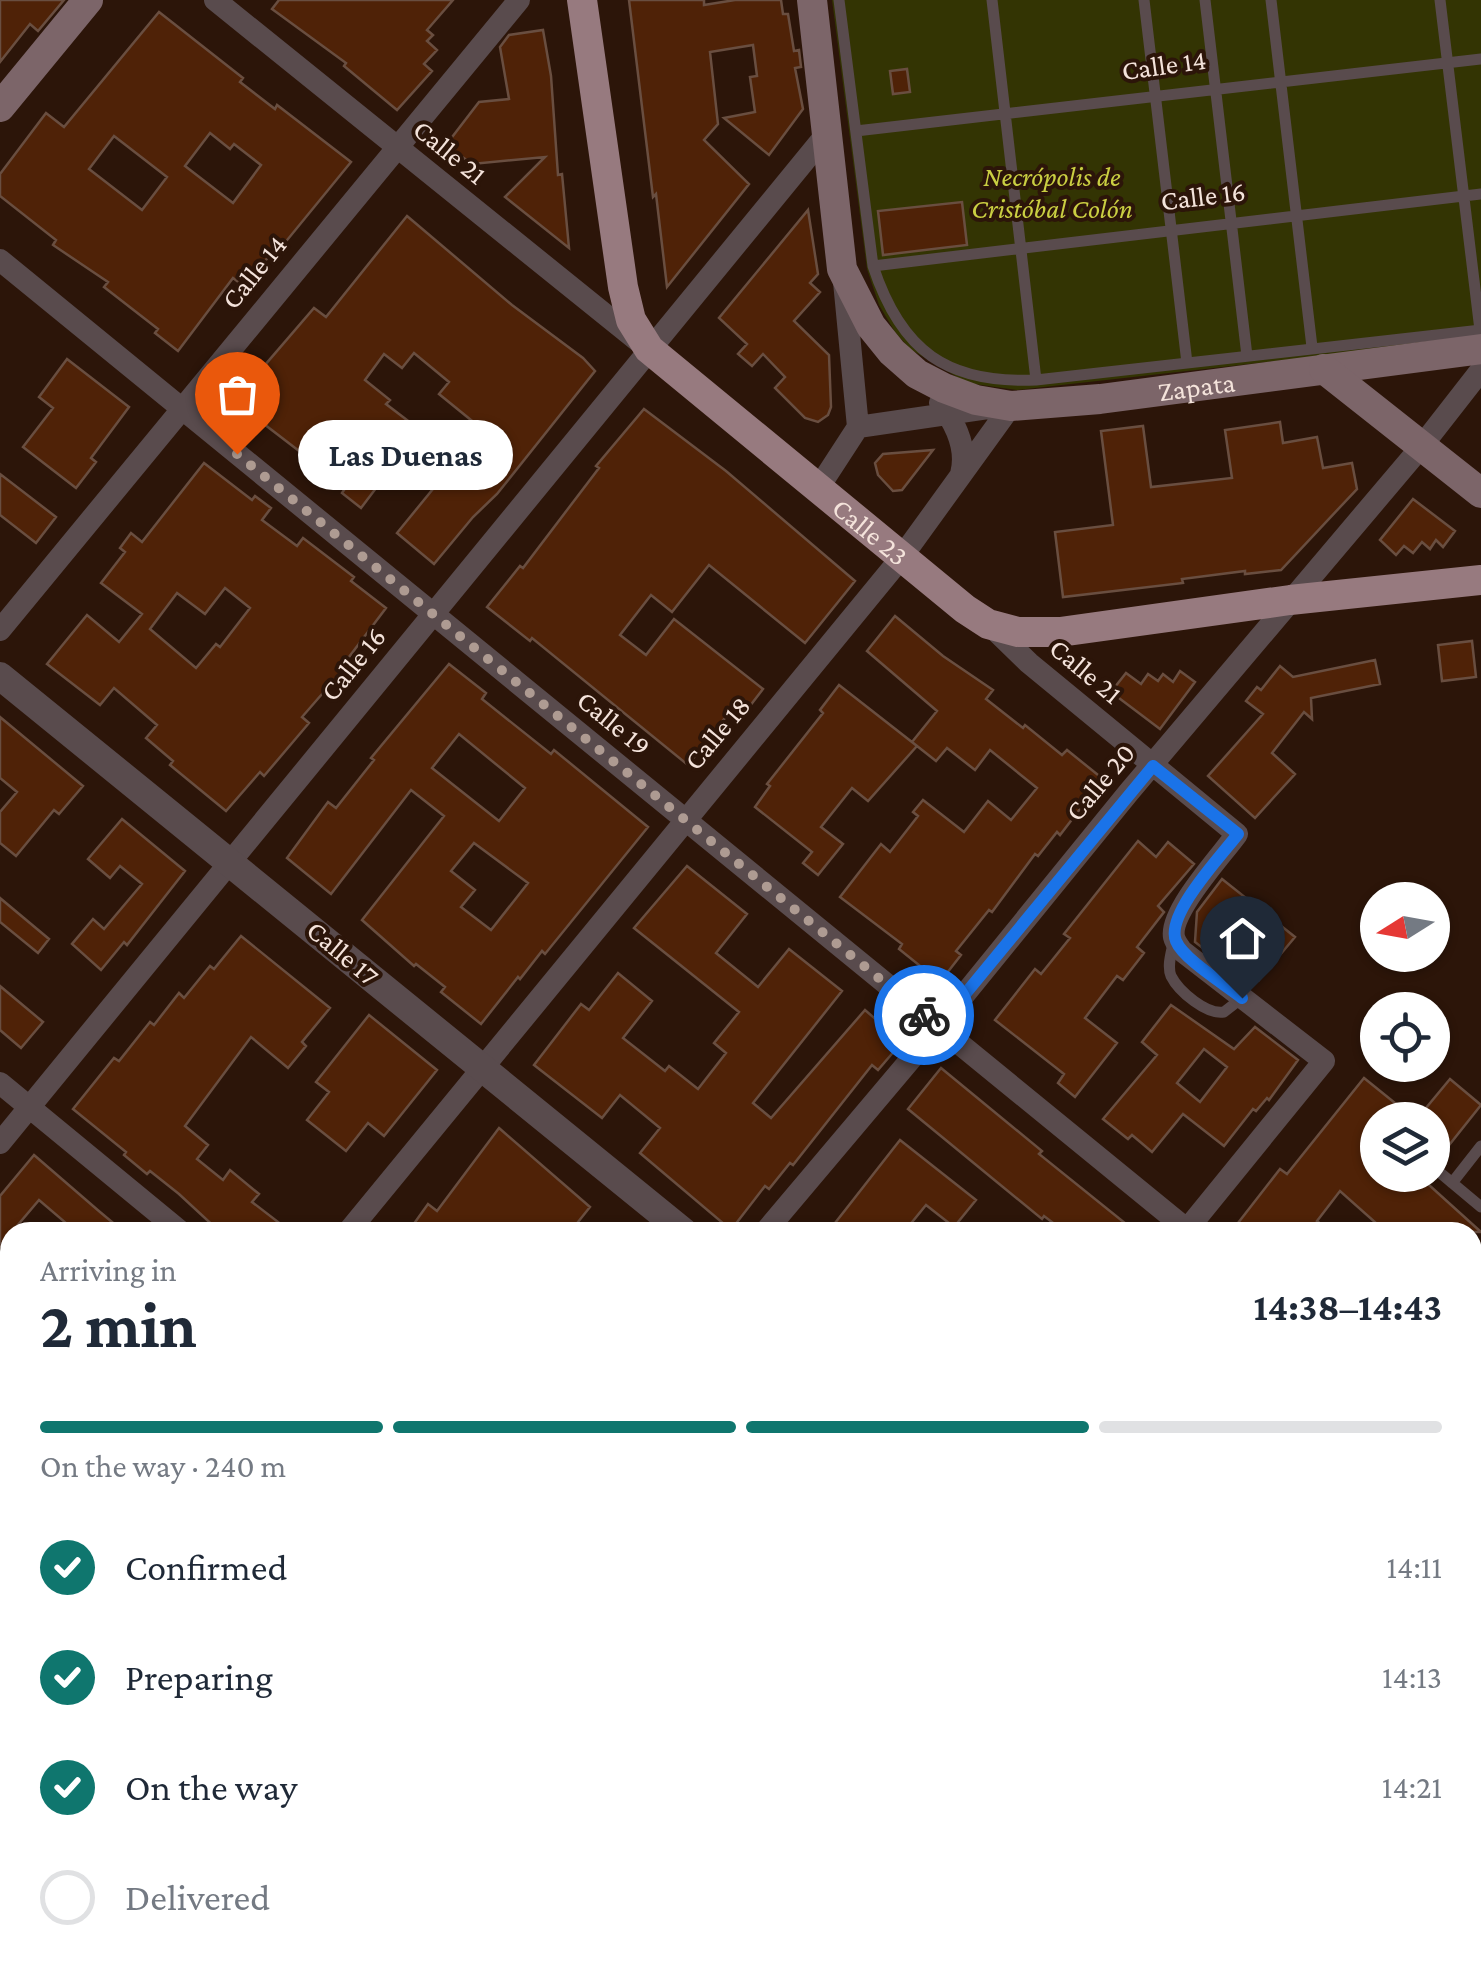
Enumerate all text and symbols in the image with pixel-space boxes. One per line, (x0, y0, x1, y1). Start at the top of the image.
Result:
street label: Calle 14 (1120, 44, 1208, 86)
street label: Calle 21 (408, 113, 492, 191)
park label: Necrópolis de Cristóbal Colón (971, 161, 1133, 224)
street label: Calle 16 (1159, 175, 1247, 217)
street label: Calle 14 (215, 229, 293, 315)
pin (195, 352, 280, 455)
street label: Zapata (1156, 366, 1237, 407)
icon: bag (210, 367, 265, 422)
callout: Las Duenas (297, 419, 512, 489)
text: Las Duenas (328, 437, 483, 473)
street label: Calle 23 (827, 491, 915, 571)
street label: Calle 16 (314, 621, 392, 707)
street label: Calle 21 (1044, 632, 1128, 710)
street label: Calle 19 (571, 684, 657, 762)
street label: Calle 18 (677, 690, 757, 776)
street label: Calle 20 (1059, 737, 1141, 827)
north arrow (1360, 882, 1450, 972)
map controls (1360, 882, 1450, 1192)
pin (1200, 896, 1285, 999)
icon: home (1215, 911, 1270, 966)
street label: Calle 17 (301, 914, 385, 992)
courier (874, 965, 974, 1065)
icon: bike (897, 988, 952, 1043)
button: locate (1360, 992, 1450, 1082)
button: layers (1360, 1102, 1450, 1192)
text: Arriving in (40, 1252, 177, 1288)
text: 14:38–14:43 (1254, 1286, 1442, 1328)
text: 2 min (40, 1289, 197, 1361)
text: On the way · 240 m (40, 1448, 286, 1484)
icon: check (40, 1540, 95, 1595)
text: Confirmed (125, 1546, 288, 1588)
text: 14:11 (1386, 1549, 1442, 1585)
icon: check (40, 1650, 95, 1705)
text: Preparing (125, 1656, 273, 1698)
text: 14:13 (1382, 1659, 1442, 1695)
icon: check (40, 1760, 95, 1815)
text: On the way (125, 1766, 297, 1808)
text: 14:21 (1382, 1769, 1442, 1805)
text: Delivered (125, 1876, 270, 1918)

